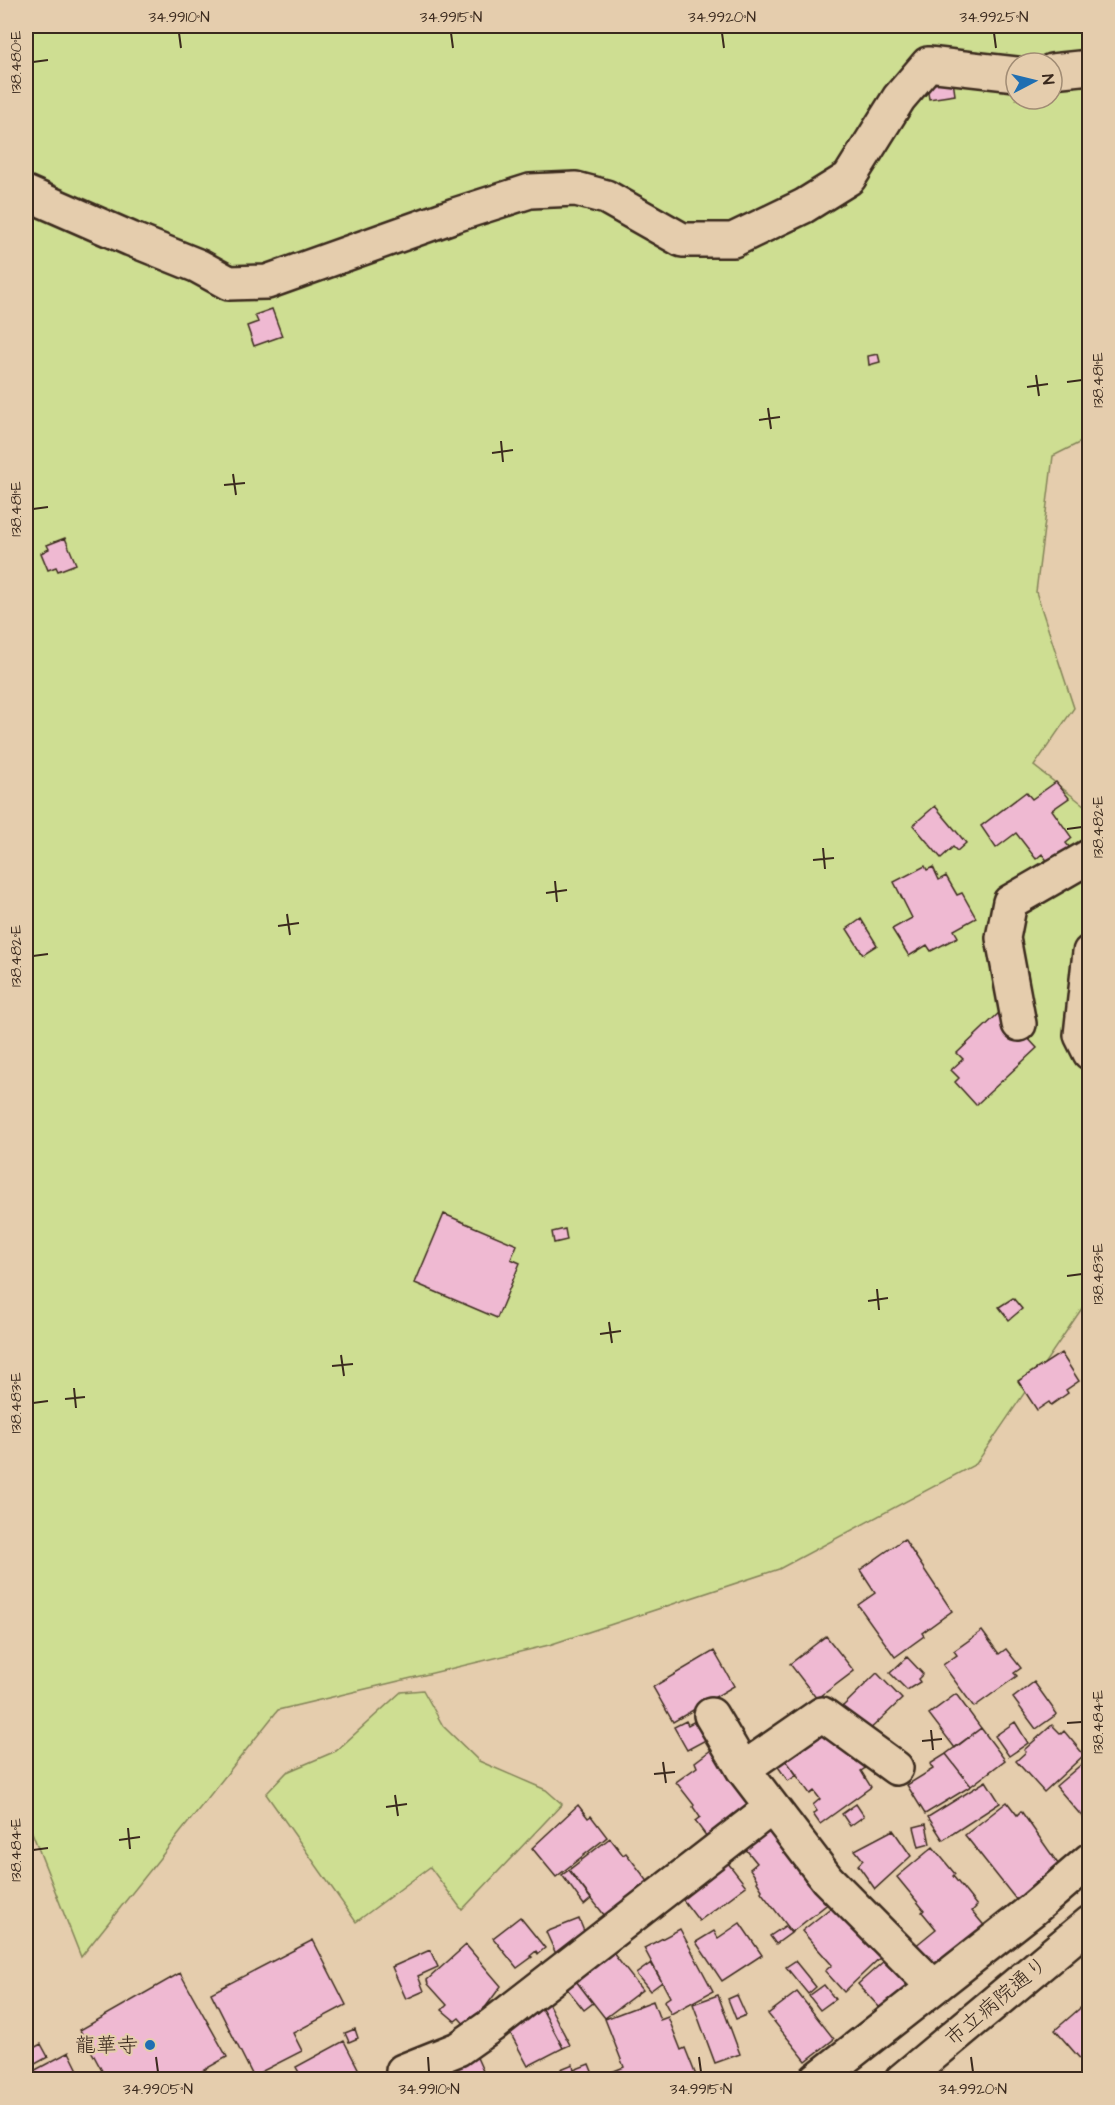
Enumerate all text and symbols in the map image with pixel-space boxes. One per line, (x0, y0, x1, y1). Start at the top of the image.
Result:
text: 34.9910°N (148, 7, 210, 28)
text: 34.9915°N (420, 7, 482, 28)
text: 34.9920°N (688, 7, 756, 28)
text: 34.9925°N (960, 7, 1028, 28)
text: 138.480°E (6, 30, 27, 93)
north arrow (1004, 51, 1064, 111)
text: N (1036, 73, 1059, 86)
text: 138.481°E (1088, 352, 1109, 408)
text: 138.481°E (6, 481, 27, 537)
text: 138.482°E (1088, 796, 1109, 858)
text: 138.482°E (6, 925, 27, 987)
text: 138.483°E (1088, 1243, 1109, 1305)
text: 138.483°E (6, 1372, 27, 1434)
text: 138.484°E (1088, 1690, 1109, 1754)
text: 138.484°E (6, 1818, 27, 1882)
street label: 市立病院通り (939, 1950, 1054, 2053)
place label: 龍華寺 (75, 2031, 138, 2060)
marker: 龍華寺 (143, 2038, 157, 2052)
text: 34.9905°N (123, 2079, 193, 2100)
text: 34.9910°N (398, 2079, 460, 2100)
text: 34.9915°N (670, 2079, 732, 2100)
text: 34.9920°N (939, 2079, 1007, 2100)

